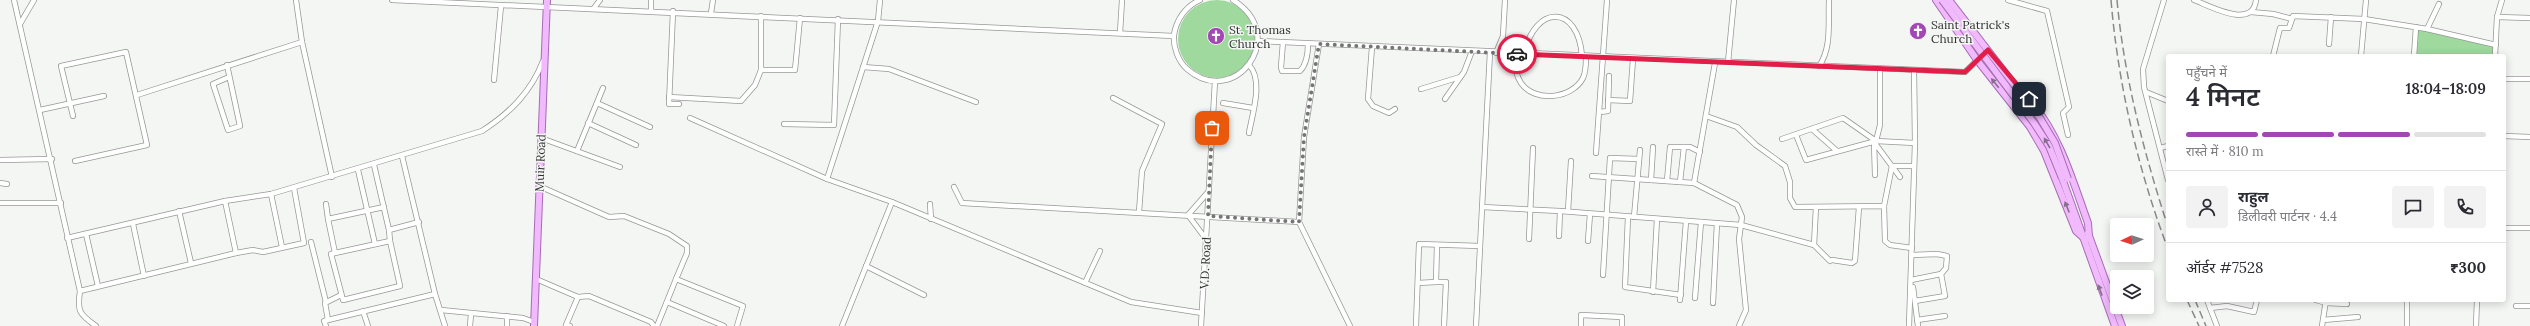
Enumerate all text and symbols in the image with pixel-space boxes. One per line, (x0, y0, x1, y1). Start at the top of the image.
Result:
place label: Saint Patrick's Church (1931, 17, 2010, 46)
church icon: Saint Patrick's Church (1908, 21, 1928, 41)
place label: St. Thomas Church (1229, 22, 1291, 51)
church icon: St. Thomas Church (1206, 26, 1226, 46)
courier (1497, 34, 1537, 74)
icon: car (1506, 43, 1528, 65)
text: पहुँचने में (2186, 64, 2227, 81)
one-way arrow (1991, 78, 2000, 89)
text: 18:04–18:09 (2405, 79, 2486, 98)
text: 4 मिनट (2186, 80, 2260, 113)
pin (2012, 82, 2046, 116)
icon: home (2018, 88, 2040, 110)
pin (1195, 111, 1229, 145)
icon: bag (1201, 117, 1223, 139)
street label: Muir Road (531, 134, 549, 192)
one-way arrow (2043, 137, 2050, 149)
text: रास्ते में · 810 m (2186, 143, 2264, 160)
button: person (2186, 186, 2228, 228)
button: chat (2392, 186, 2434, 228)
button: phone (2444, 186, 2486, 228)
text: राहुल (2238, 187, 2269, 206)
one-way arrow (2063, 201, 2069, 213)
text: डिलीवरी पार्टनर · 4.4 (2238, 208, 2337, 225)
north arrow (2110, 218, 2154, 262)
map controls (2110, 218, 2154, 314)
street label: V.D. Road (1196, 237, 1214, 290)
text: ऑर्डर #7528 (2186, 258, 2263, 277)
text: ₹300 (2450, 258, 2486, 277)
button: layers (2110, 270, 2154, 314)
one-way arrow (2097, 283, 2103, 295)

